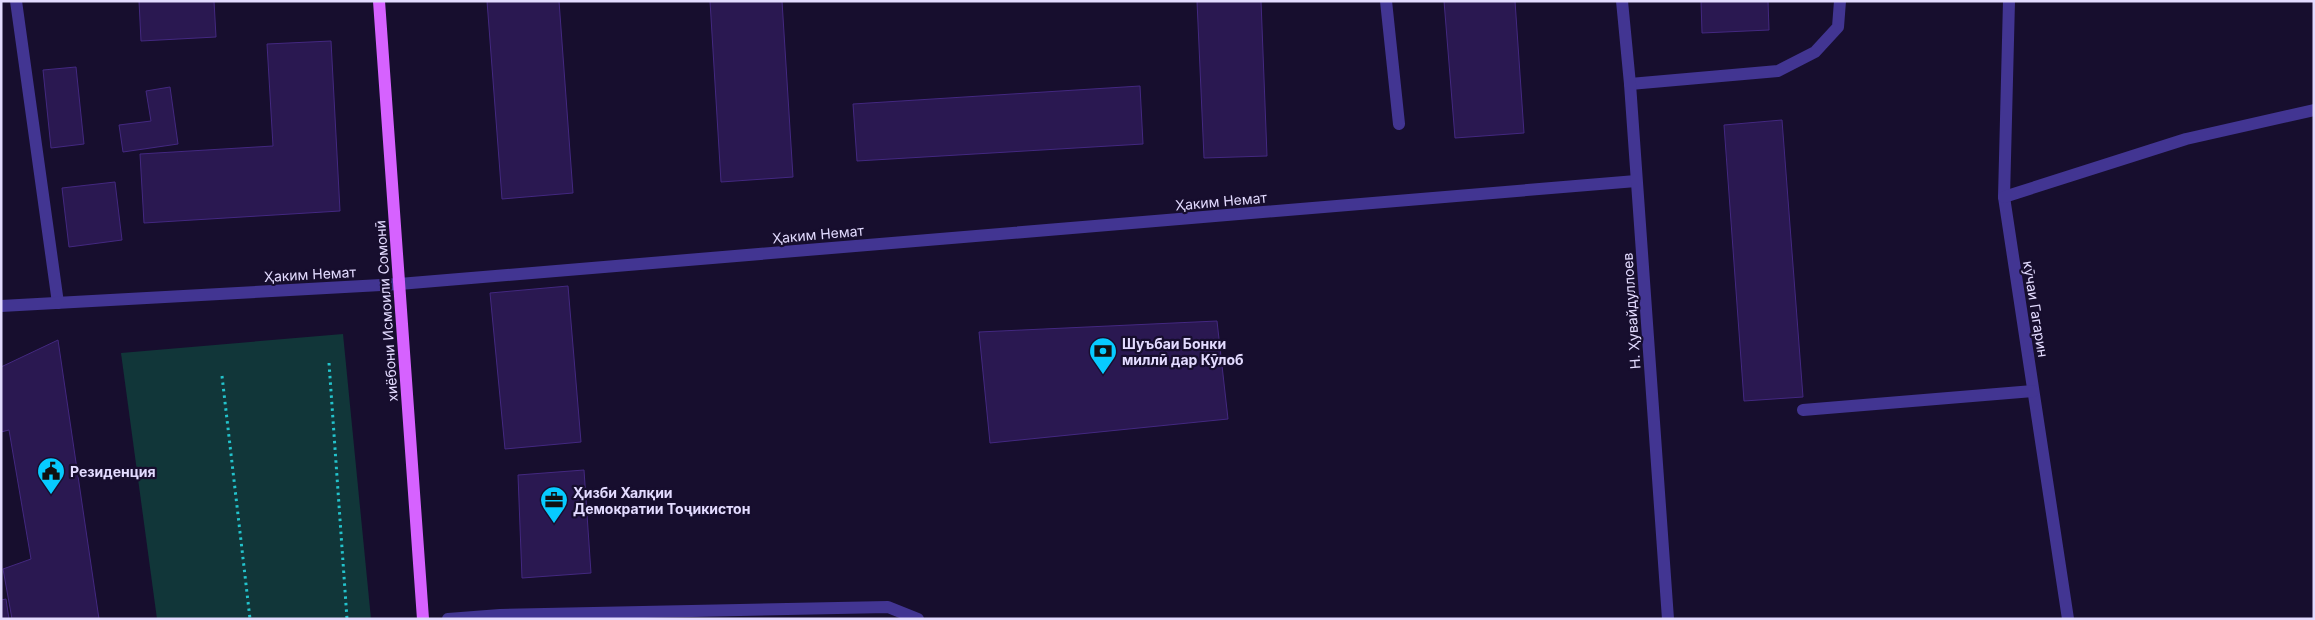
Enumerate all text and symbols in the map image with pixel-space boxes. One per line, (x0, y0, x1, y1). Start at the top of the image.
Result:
street label: Ҳаким Немат (1174, 188, 1268, 213)
street label: хиёбони Исмоили Сомонӣ (371, 220, 401, 402)
street label: Ҳаким Немат (771, 221, 865, 246)
street label: Н. Ҳувайдуллоев (1618, 252, 1644, 370)
street label: кӯчаи Гагарин (2020, 259, 2052, 359)
street label: Ҳаким Немат (264, 263, 357, 285)
place label: Шуъбаи Бонки миллӣ дар Кӯлоб (1122, 335, 1244, 368)
bank icon: Шуъбаи Бонки миллӣ дар Кӯлоб (1088, 336, 1118, 375)
public building icon: Резиденция (36, 456, 66, 495)
place label: Резиденция (70, 463, 156, 480)
place label: Ҳизби Халқии Демократии Тоҷикистон (573, 484, 750, 517)
office icon: Ҳизби Халқии Демократии Тоҷикистон (539, 485, 569, 524)

